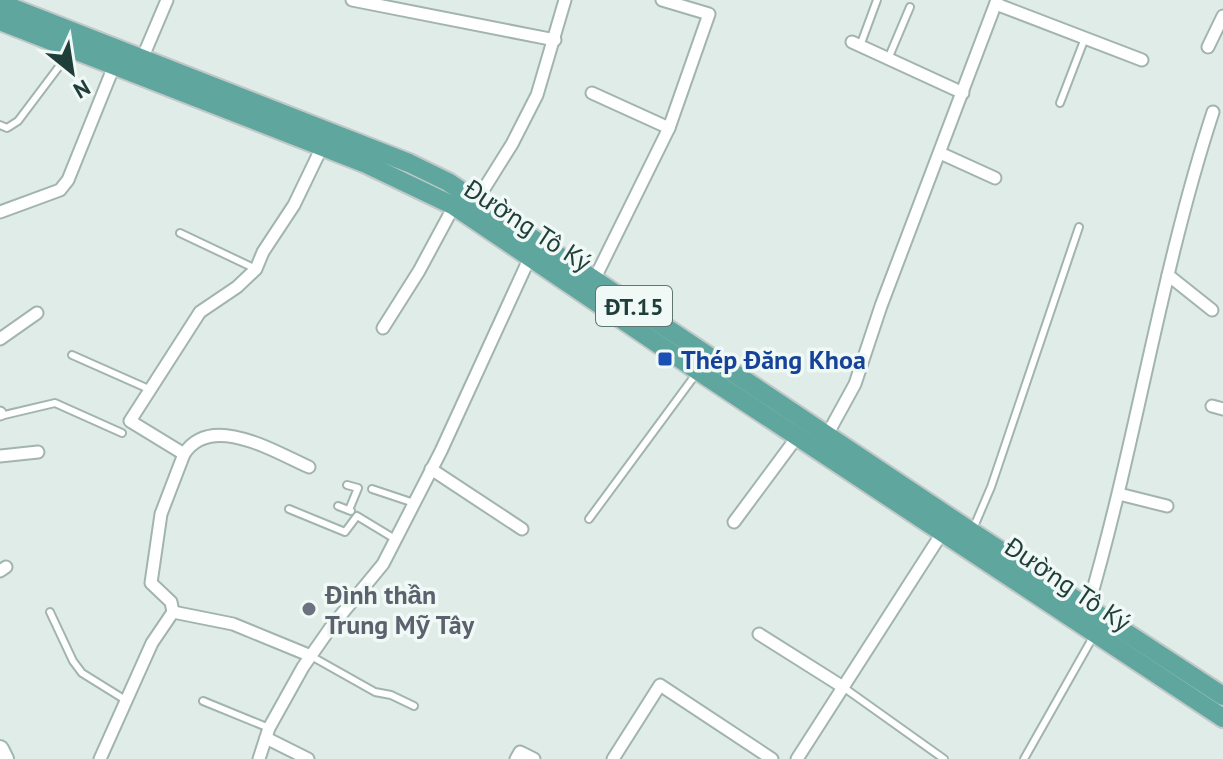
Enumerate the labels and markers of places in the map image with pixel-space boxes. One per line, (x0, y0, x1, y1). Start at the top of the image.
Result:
place label: Thép Đăng Khoa (681, 343, 866, 376)
marker: Thép Đăng Khoa (656, 350, 674, 368)
place label: Đình thần Trung Mỹ Tây (324, 578, 475, 641)
marker: Đình thần Trung Mỹ Tây (300, 600, 318, 618)

